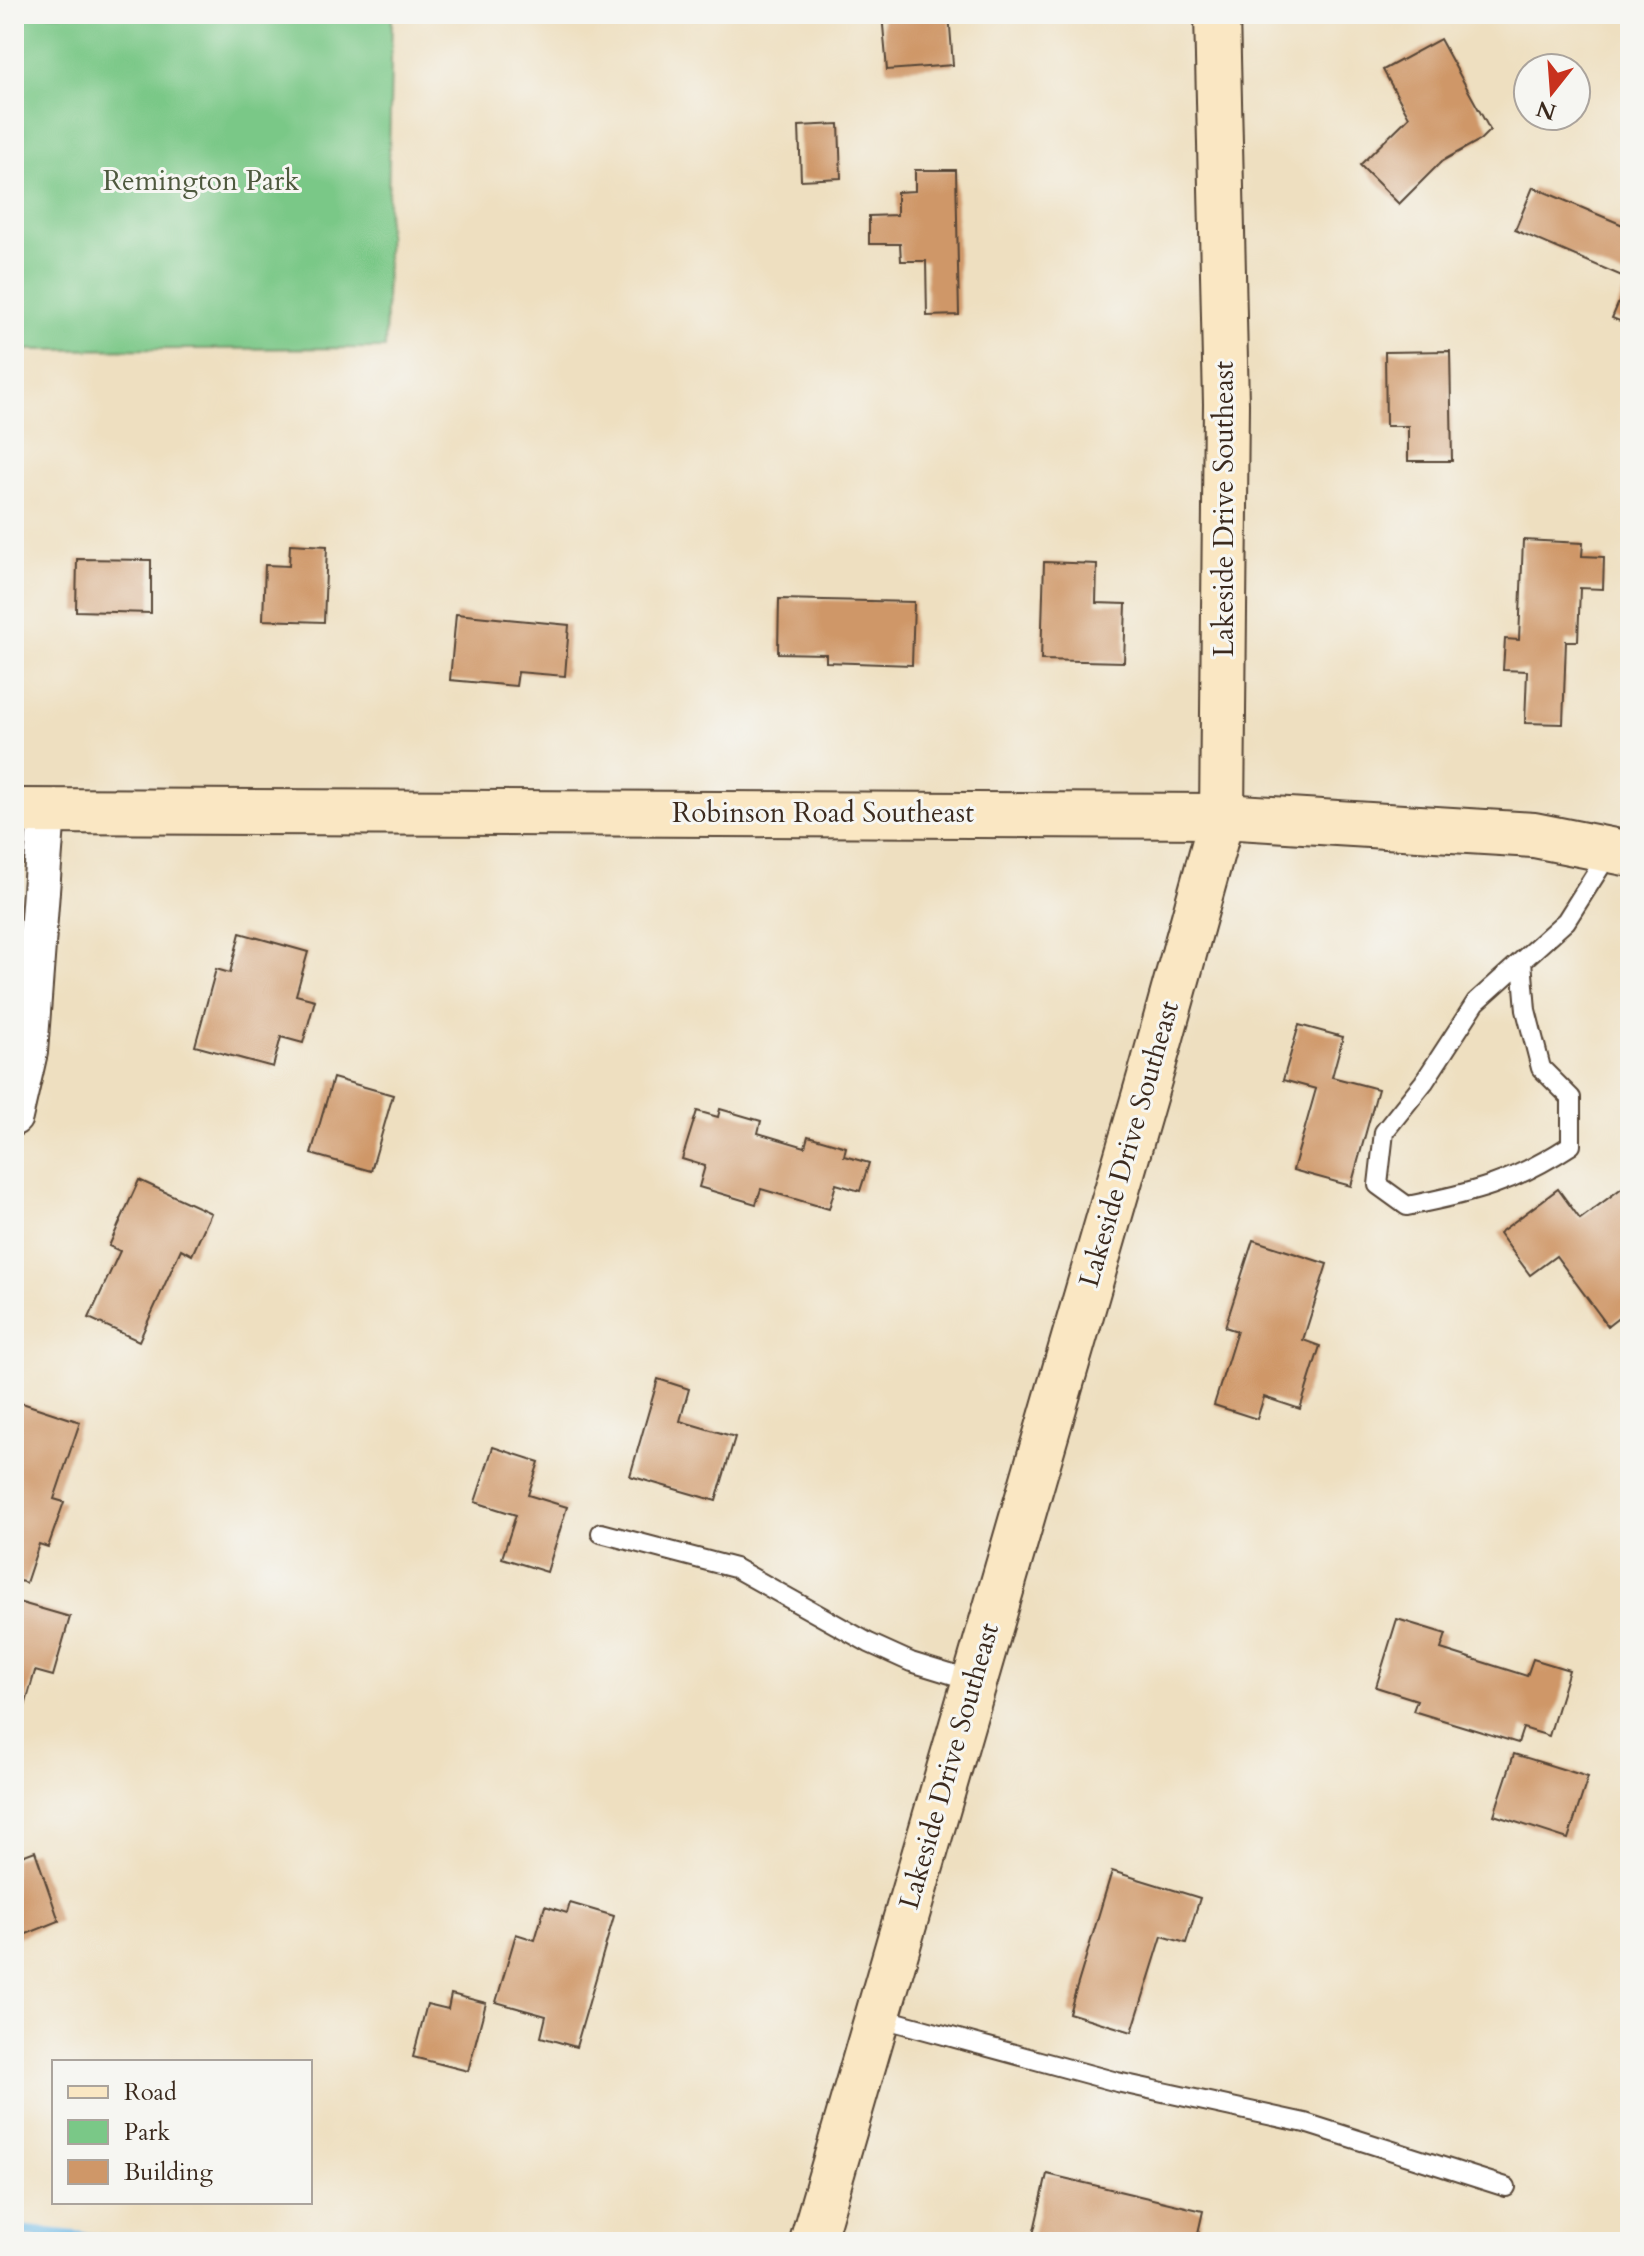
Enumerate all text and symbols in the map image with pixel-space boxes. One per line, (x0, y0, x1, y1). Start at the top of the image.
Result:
north arrow (1512, 52, 1592, 132)
text: N (1533, 93, 1560, 127)
park label: Remington Park (103, 162, 299, 200)
street label: Lakeside Drive Southeast (1205, 361, 1243, 657)
street label: Robinson Road Southeast (672, 794, 974, 832)
street label: Lakeside Drive Southeast (1070, 996, 1188, 1292)
street label: Lakeside Drive Southeast (890, 1618, 1008, 1914)
legend (52, 2060, 312, 2204)
text: Road (124, 2076, 177, 2109)
text: Park (124, 2116, 170, 2149)
text: Building (124, 2156, 214, 2189)

